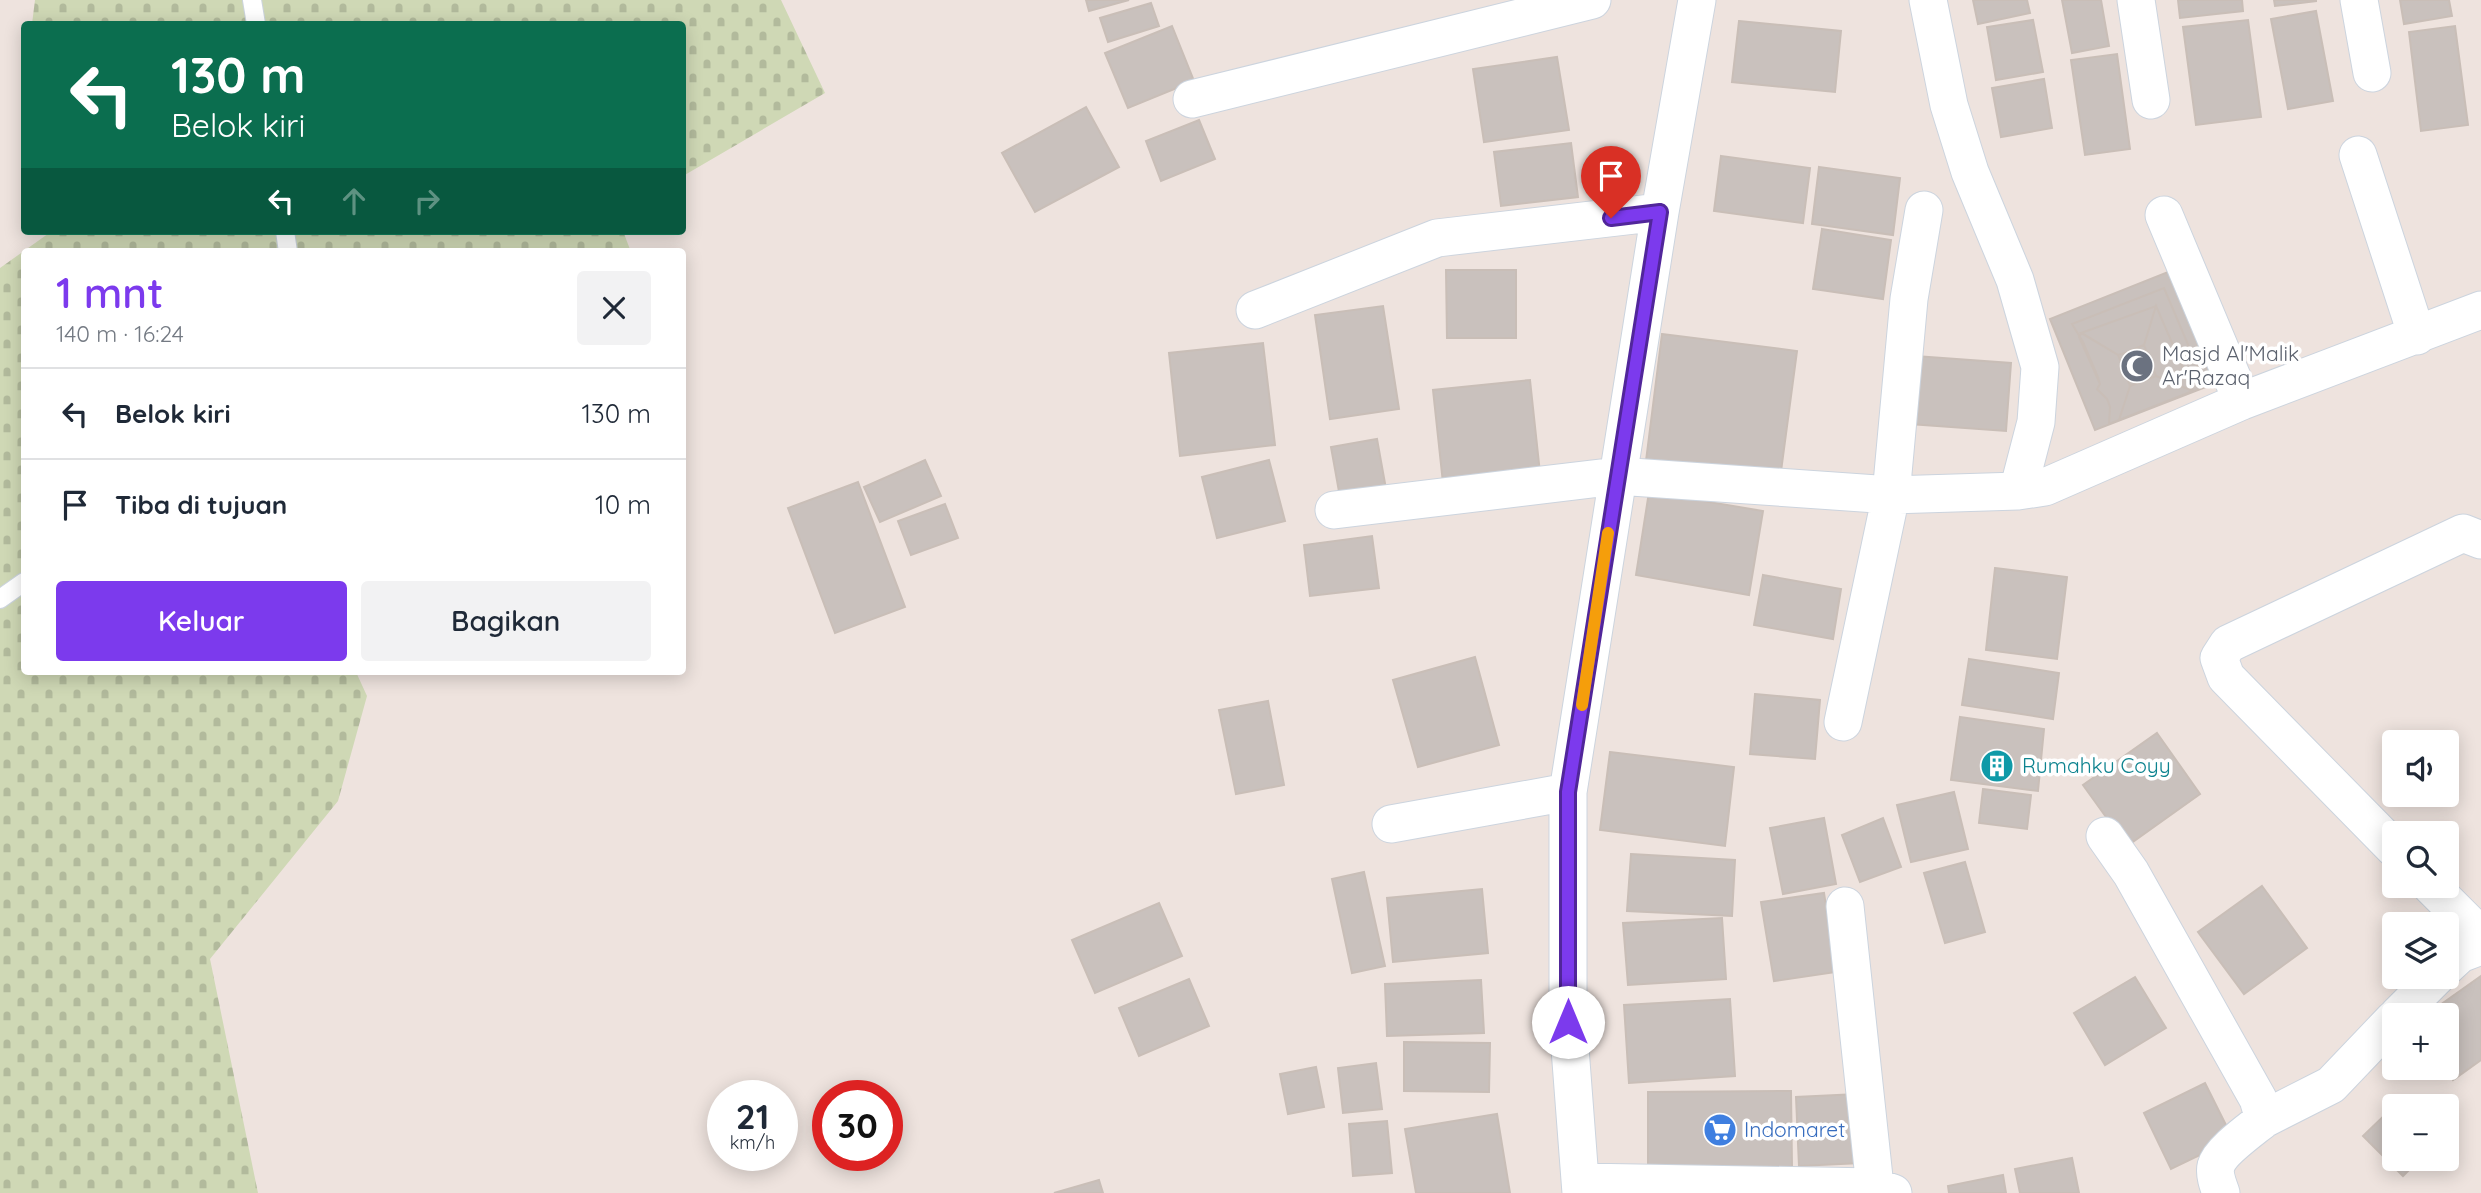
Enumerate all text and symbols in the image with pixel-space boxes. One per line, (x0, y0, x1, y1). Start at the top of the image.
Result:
text: 130 m (171, 44, 305, 105)
icon: left (56, 49, 147, 140)
text: Belok kiri (171, 105, 305, 145)
pin (1581, 146, 1641, 218)
icon: arrive (1592, 157, 1630, 195)
icon: left (262, 182, 300, 220)
icon: ahead (335, 182, 373, 220)
icon: right (408, 182, 446, 220)
text: 1 mnt (56, 266, 163, 319)
button: close (577, 271, 651, 345)
text: 140 m · 16:24 (56, 319, 184, 348)
place label: Masjd Al'Malik Ar'Razaq (2162, 340, 2299, 390)
mosque icon: Masjd Al'Malik Ar'Razaq (2118, 347, 2156, 385)
icon: left (56, 395, 94, 433)
text: Belok kiri (115, 397, 231, 430)
text: 130 m (581, 397, 651, 430)
icon: arrive (56, 486, 94, 524)
text: Tiba di tujuan (115, 488, 287, 521)
text: 10 m (595, 488, 651, 521)
button: Keluar (56, 581, 347, 661)
button: Bagikan (361, 581, 651, 661)
map controls (2382, 730, 2459, 1171)
button: sound (2382, 730, 2459, 807)
building icon: Rumahku Coyy (1978, 747, 2016, 785)
place label: Rumahku Coyy (2022, 752, 2171, 778)
button: search (2382, 821, 2459, 898)
button: layers (2382, 912, 2459, 989)
position arrow (1531, 985, 1605, 1059)
button: + (2382, 1003, 2459, 1080)
speed limit sign: 30 (812, 1080, 903, 1171)
text: 21 (736, 1094, 769, 1138)
button: − (2382, 1094, 2459, 1171)
supermarket icon: Indomaret (1701, 1111, 1739, 1149)
place label: Indomaret (1744, 1116, 1845, 1142)
text: km/h (730, 1131, 775, 1154)

